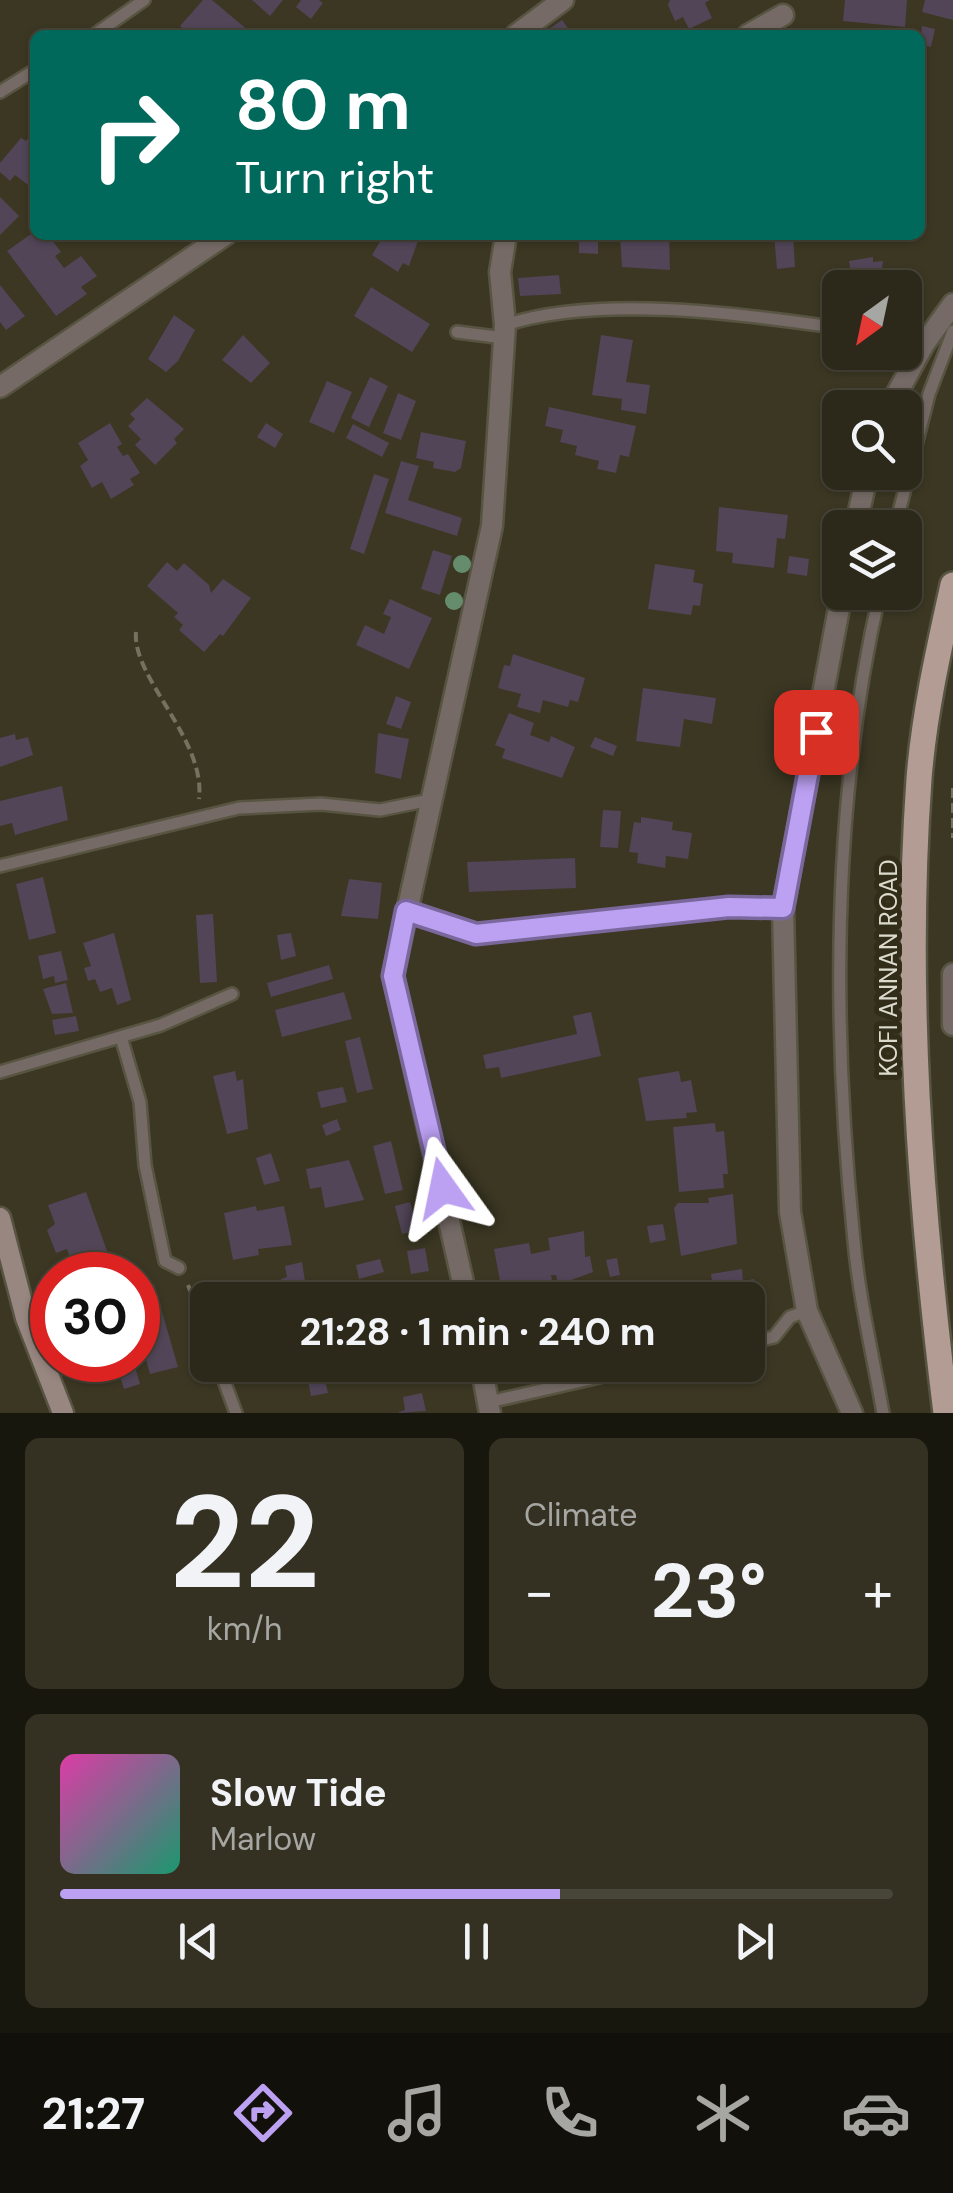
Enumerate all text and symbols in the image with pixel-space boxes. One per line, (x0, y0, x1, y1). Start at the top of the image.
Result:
text: 80 m (235, 60, 411, 151)
icon: right (70, 70, 200, 200)
text: Turn right (235, 148, 434, 207)
north arrow (822, 270, 922, 370)
map controls (822, 270, 922, 610)
button: search (822, 390, 922, 490)
button: layers (822, 510, 922, 610)
pin (774, 690, 859, 775)
icon: arrive (789, 705, 844, 760)
street label: KOFI ANNAN ROAD (872, 859, 905, 1077)
position arrow (391, 1136, 495, 1240)
speed limit sign: 30 (30, 1252, 160, 1382)
text: 21:28 · 1 min · 240 m (299, 1307, 656, 1357)
text: 22 (169, 1458, 320, 1627)
text: Climate (524, 1494, 638, 1536)
text: 23° (651, 1543, 766, 1640)
text: − (524, 1556, 554, 1628)
text: + (863, 1556, 893, 1628)
text: km/h (207, 1608, 282, 1650)
text: Slow Tide (210, 1768, 387, 1818)
text: Marlow (210, 1818, 316, 1860)
icon: previous (171, 1914, 226, 1969)
icon: pause (449, 1914, 504, 1969)
icon: next (727, 1914, 782, 1969)
icon: directions (228, 2078, 298, 2148)
icon: music (382, 2078, 452, 2148)
icon: phone (535, 2078, 605, 2148)
icon: climate (688, 2078, 758, 2148)
icon: car (841, 2078, 911, 2148)
text: 21:27 (42, 2084, 145, 2143)

